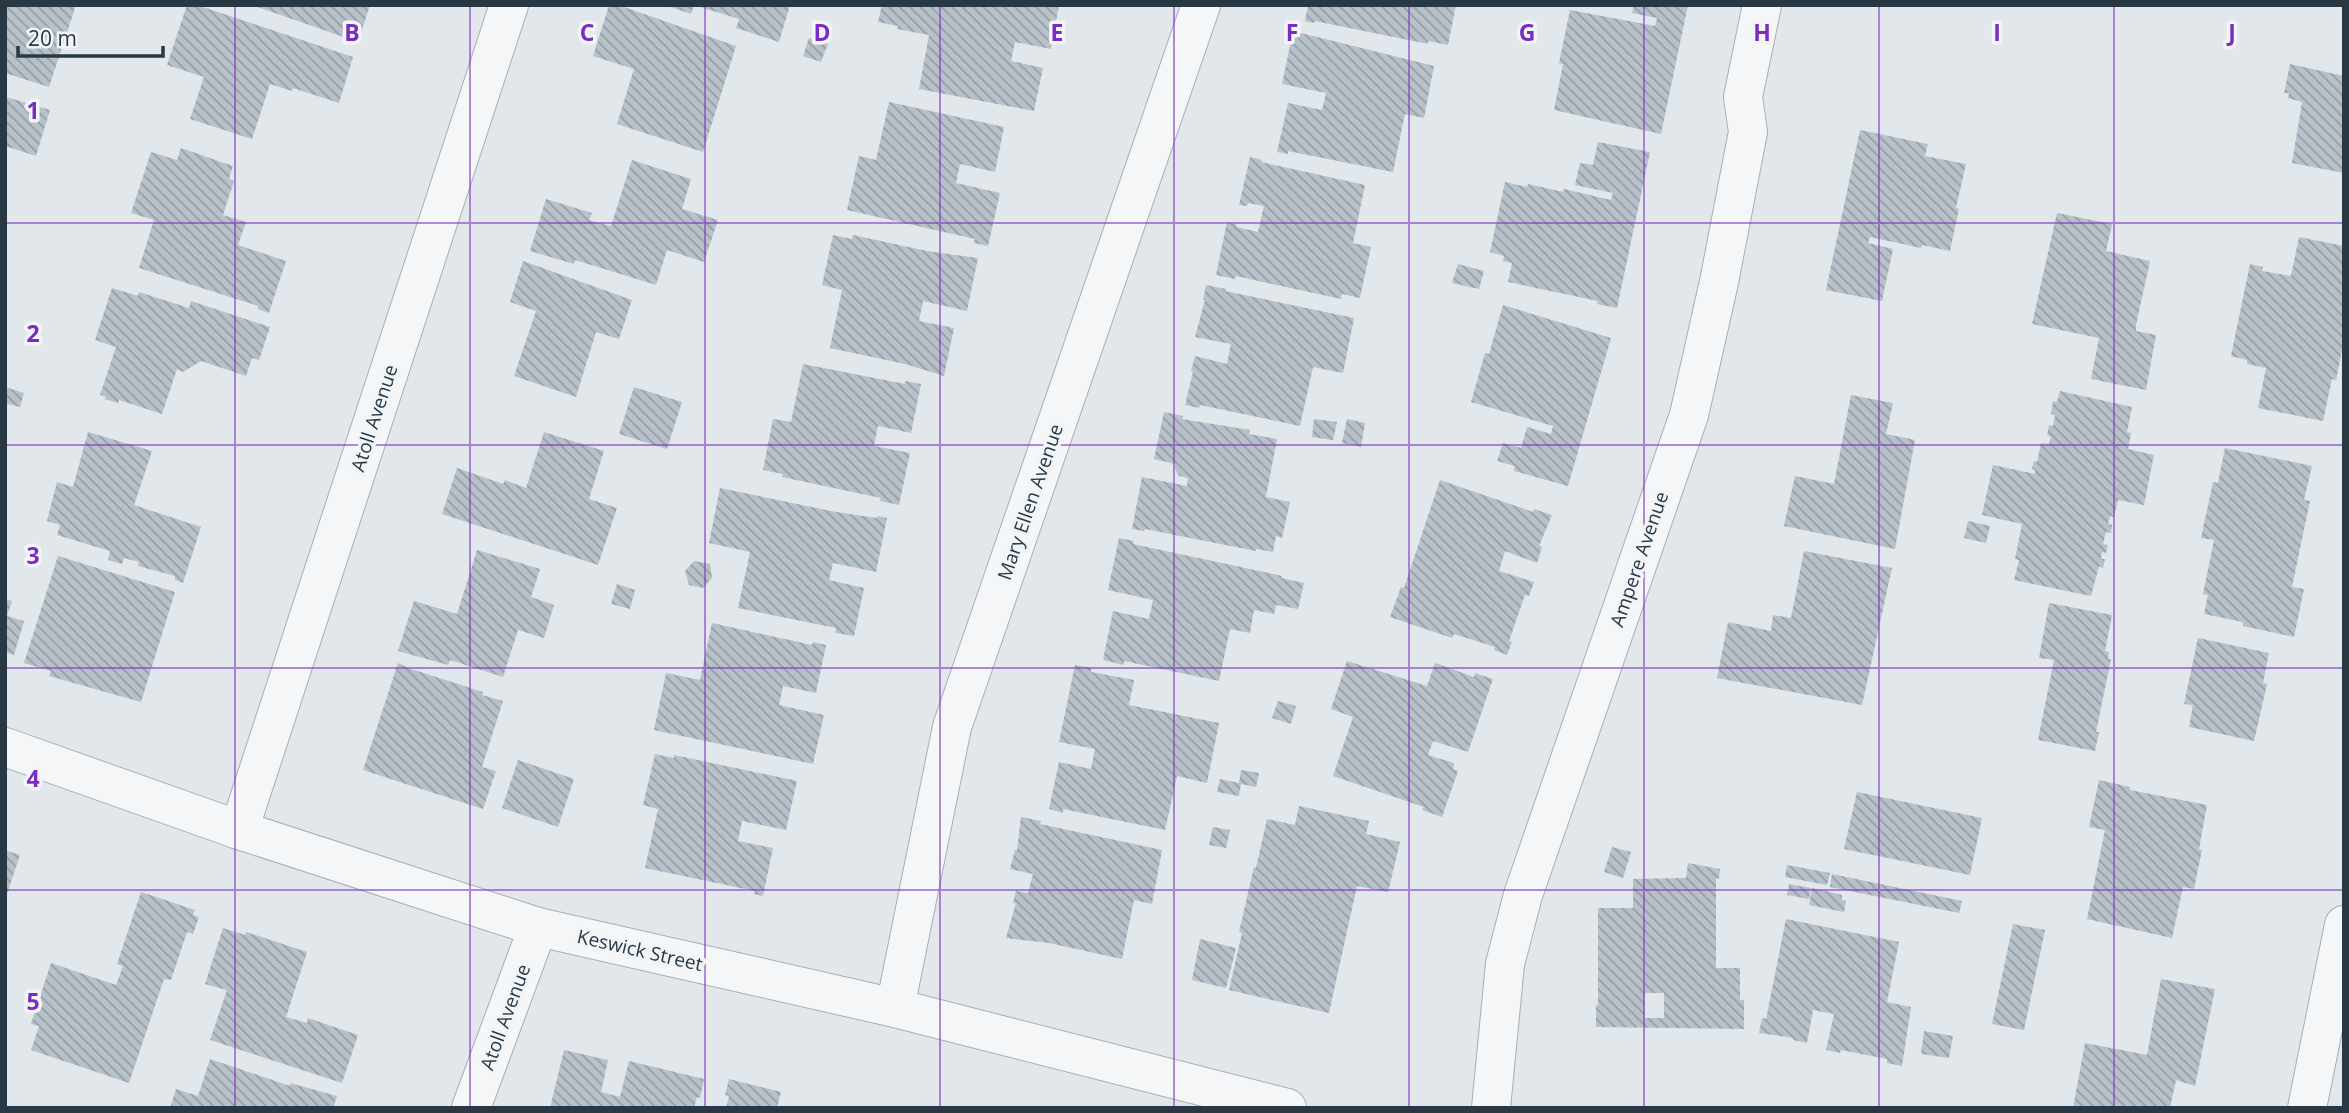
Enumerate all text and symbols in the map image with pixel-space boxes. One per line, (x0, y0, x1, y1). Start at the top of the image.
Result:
scale bar (18, 14, 163, 58)
text: B (344, 16, 360, 48)
text: C (580, 16, 594, 48)
text: D (813, 16, 831, 48)
text: E (1051, 16, 1063, 48)
text: F (1286, 16, 1298, 48)
text: G (1519, 16, 1535, 48)
text: H (1753, 16, 1771, 48)
text: I (1993, 16, 2001, 48)
text: J (2226, 16, 2236, 48)
text: 20 m (28, 24, 77, 52)
text: 1 (26, 94, 40, 126)
text: 2 (26, 317, 40, 349)
street label: Atoll Avenue (345, 361, 403, 475)
street label: Mary Ellen Avenue (991, 421, 1069, 583)
street label: Ampere Avenue (1604, 488, 1674, 630)
text: 3 (26, 539, 40, 571)
text: 4 (26, 762, 40, 794)
street label: Keswick Street (575, 923, 705, 977)
street label: Atoll Avenue (474, 960, 536, 1074)
text: 5 (26, 985, 40, 1017)

